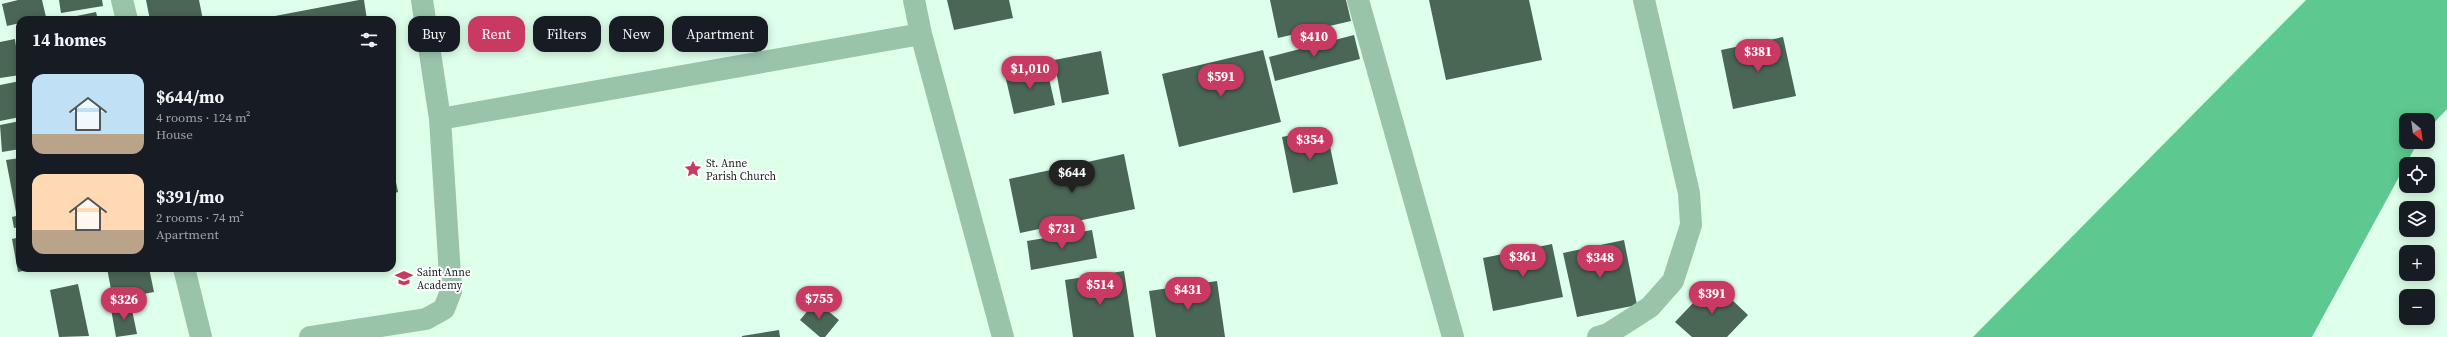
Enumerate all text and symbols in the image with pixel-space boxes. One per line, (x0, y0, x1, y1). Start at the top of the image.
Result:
chip: Buy (408, 16, 460, 52)
chip: Rent (468, 16, 525, 52)
chip: Filters (533, 16, 601, 52)
chip: New (609, 16, 664, 52)
chip: Apartment (672, 16, 768, 52)
pin: $410 (1290, 24, 1338, 58)
text: 14 homes (32, 28, 106, 52)
text: $410 (1300, 28, 1328, 45)
icon: filters (358, 29, 380, 51)
pin: $381 (1734, 39, 1782, 73)
text: $381 (1744, 43, 1772, 60)
pin: $1,010 (997, 56, 1063, 90)
text: $1,010 (1010, 60, 1050, 77)
pin: $591 (1197, 64, 1245, 98)
text: $591 (1207, 68, 1235, 85)
text: $644/mo (156, 85, 224, 109)
icon: home (64, 90, 112, 138)
text: 4 rooms · 124 m² (156, 109, 251, 126)
north arrow (2399, 113, 2435, 149)
map controls (2399, 113, 2435, 325)
text: House (156, 126, 193, 143)
pin: $354 (1286, 127, 1334, 161)
text: $354 (1296, 131, 1324, 148)
place label: St. Anne Parish Church (706, 156, 776, 184)
button: locate (2399, 157, 2435, 193)
place icon: St. Anne Parish Church (683, 159, 703, 179)
pin: $644 (1048, 160, 1096, 194)
text: $644 (1058, 164, 1086, 181)
text: $391/mo (156, 185, 224, 209)
icon: home (64, 190, 112, 238)
button: layers (2399, 201, 2435, 237)
text: 2 rooms · 74 m² (156, 209, 244, 226)
pin: $731 (1038, 216, 1086, 250)
text: $731 (1048, 220, 1076, 237)
text: Apartment (156, 226, 219, 243)
pin: $361 (1499, 244, 1547, 278)
pin: $348 (1576, 245, 1624, 279)
button: + (2399, 245, 2435, 281)
text: $361 (1509, 248, 1537, 265)
text: $348 (1586, 249, 1614, 266)
place label: Saint Anne Academy (417, 265, 471, 293)
school or university icon: Saint Anne Academy (394, 268, 414, 288)
pin: $514 (1076, 272, 1124, 306)
text: $514 (1086, 276, 1114, 293)
pin: $431 (1164, 277, 1212, 311)
text: $431 (1174, 281, 1202, 298)
pin: $391 (1688, 281, 1736, 315)
text: $391 (1698, 285, 1726, 302)
pin: $755 (795, 286, 843, 320)
pin: $326 (100, 287, 148, 321)
button: − (2399, 289, 2435, 325)
text: $755 (805, 290, 833, 307)
text: $326 (110, 291, 138, 308)

